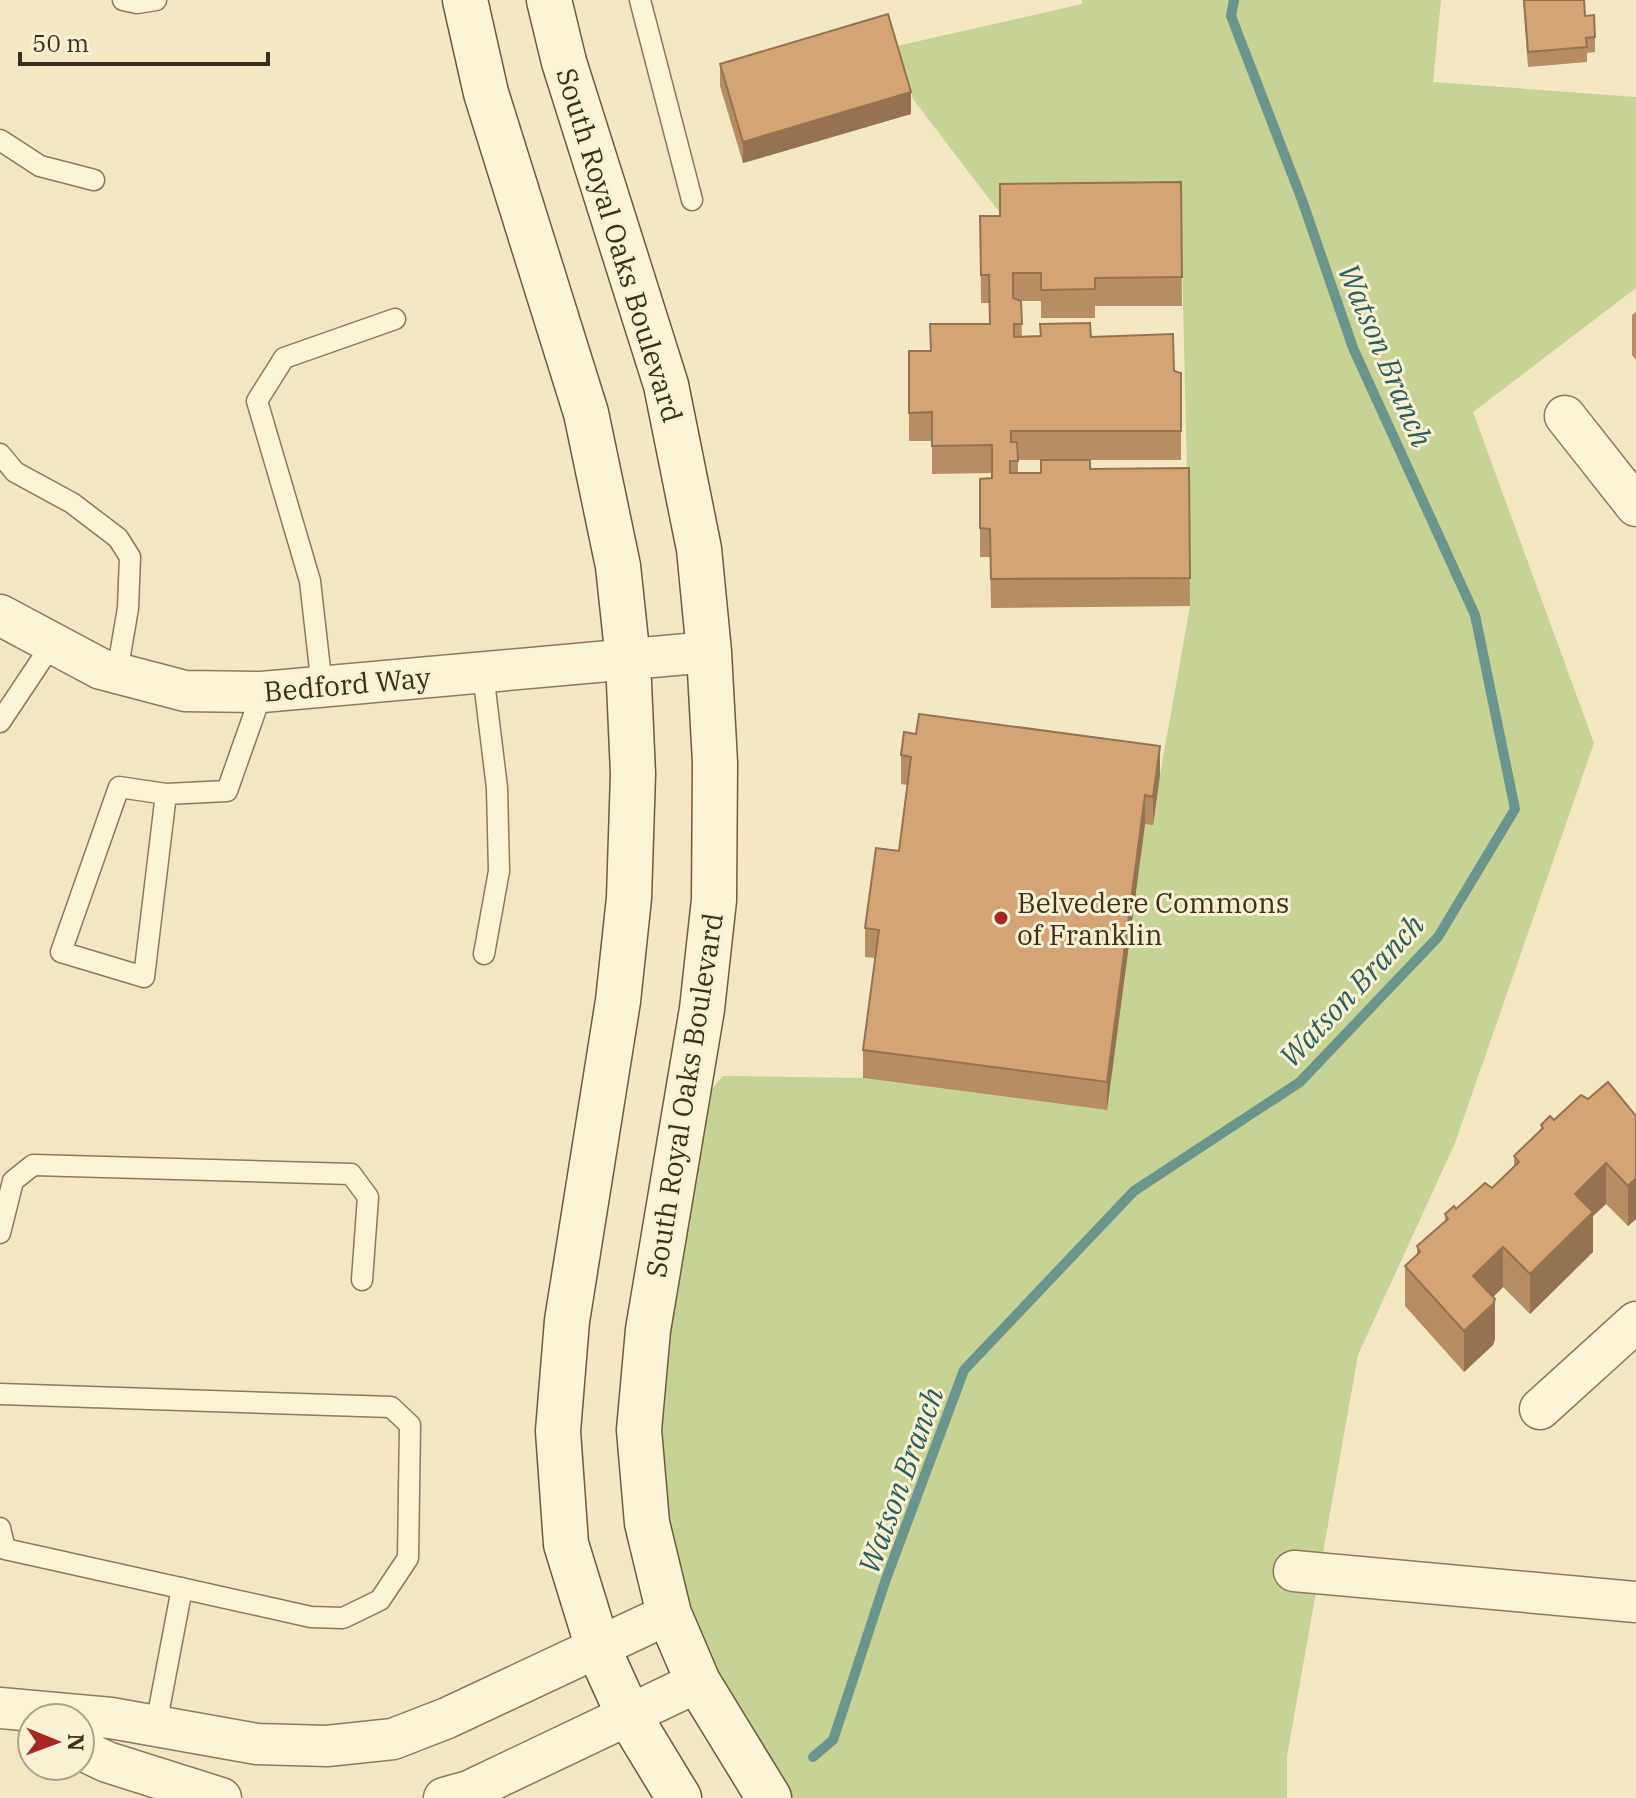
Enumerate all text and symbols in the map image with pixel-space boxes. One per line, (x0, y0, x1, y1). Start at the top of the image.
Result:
scale bar (20, 16, 268, 66)
text: 50 m (32, 27, 89, 59)
street label: South Royal Oaks Boulevard (548, 63, 692, 427)
water label: Watson Branch (1330, 257, 1442, 453)
street label: Bedford Way (262, 658, 432, 710)
place label: Belvedere Commons of Franklin (1017, 884, 1289, 953)
water label: Watson Branch (1270, 905, 1432, 1075)
marker: Belvedere Commons of Franklin (992, 909, 1010, 927)
street label: South Royal Oaks Boulevard (637, 910, 731, 1280)
water label: Watson Branch (848, 1381, 952, 1578)
north arrow (16, 1702, 96, 1782)
text: N (62, 1733, 91, 1751)

